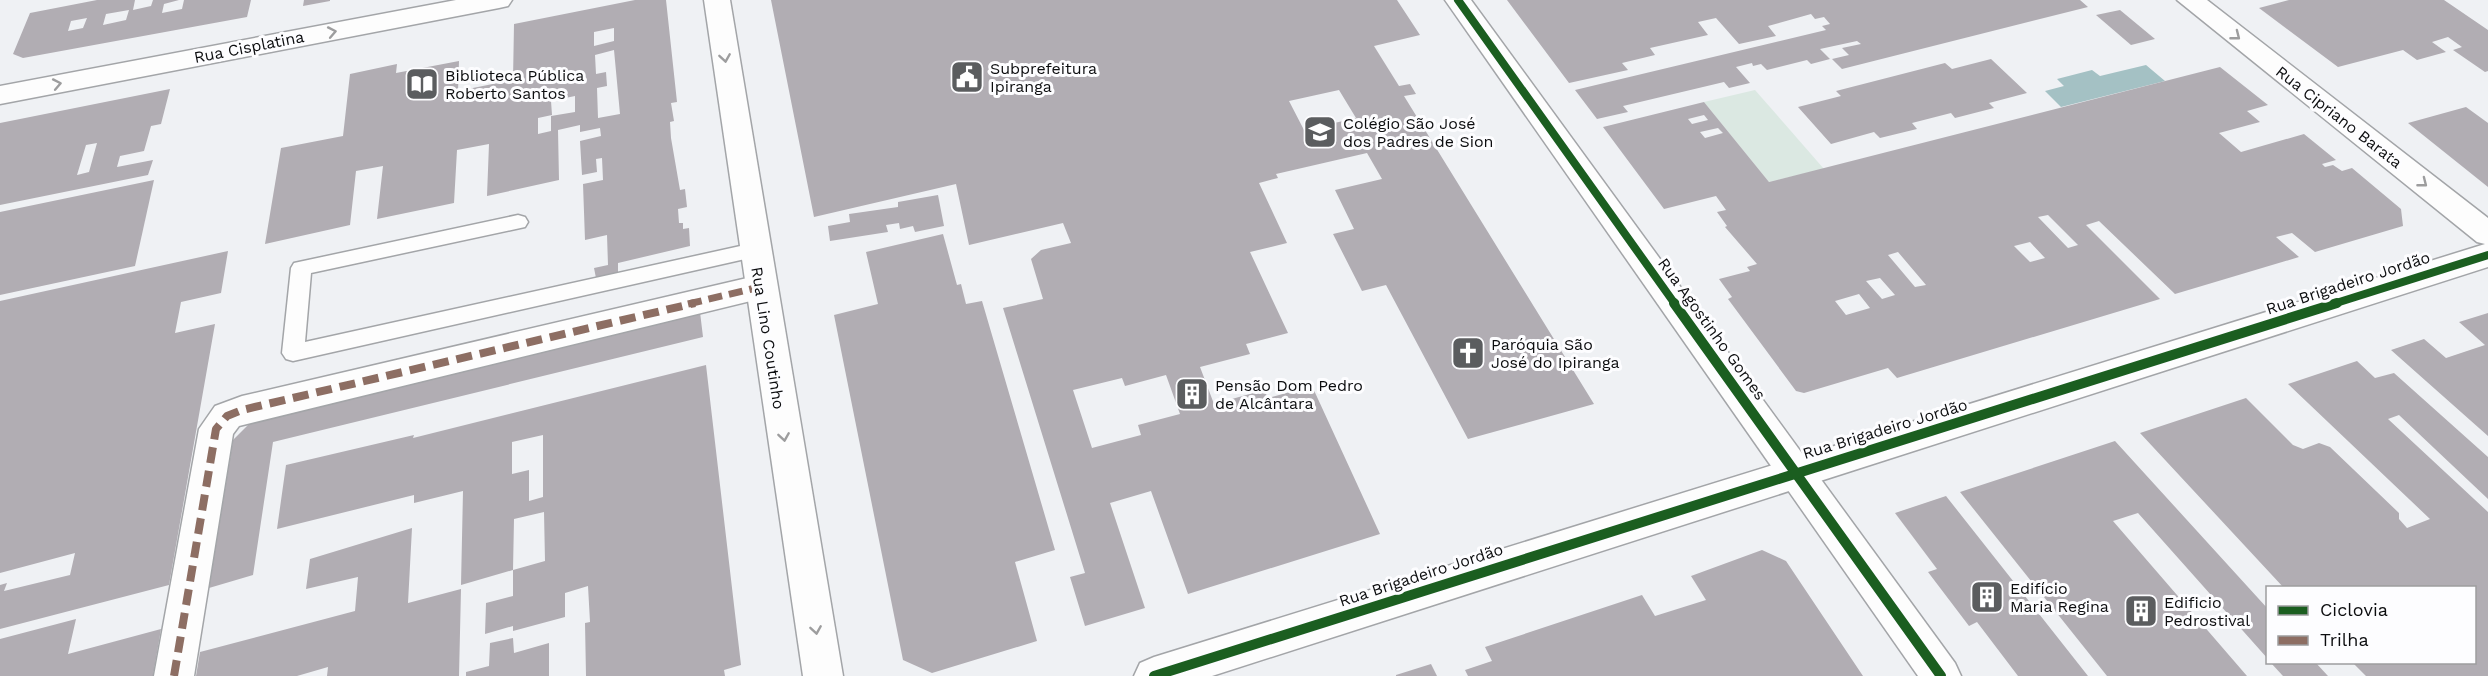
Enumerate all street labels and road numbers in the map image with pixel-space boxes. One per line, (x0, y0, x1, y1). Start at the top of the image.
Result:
street label: Rua Cisplatina (192, 27, 306, 67)
street label: Rua Cipriano Barata (2272, 62, 2406, 172)
street label: Rua Brigadeiro Jordão (2264, 248, 2432, 318)
street label: Rua Agostinho Gomes (1654, 254, 1770, 404)
street label: Rua Lino Coutinho (747, 265, 789, 411)
street label: Rua Brigadeiro Jordão (1800, 395, 1970, 463)
street label: Rua Brigadeiro Jordão (1337, 540, 1505, 610)

